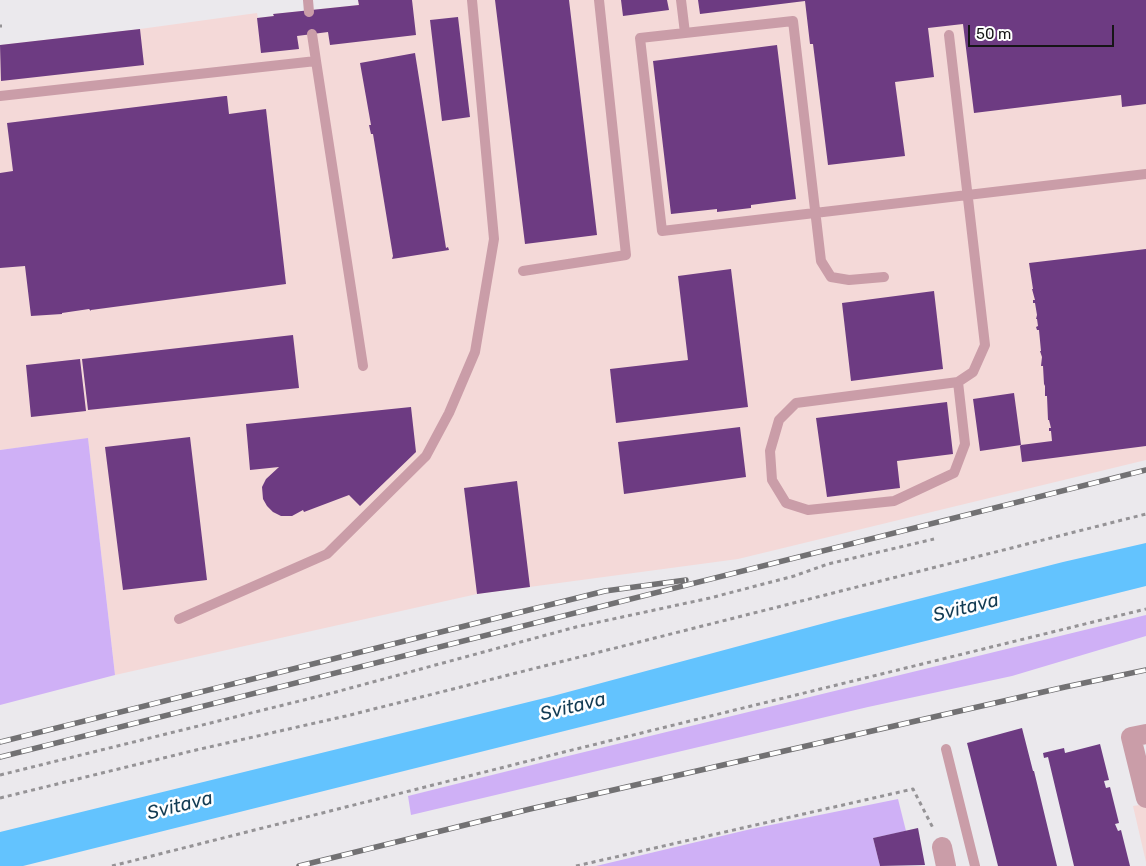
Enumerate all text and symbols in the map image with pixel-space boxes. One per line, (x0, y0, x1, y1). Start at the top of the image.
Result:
scale bar (971, 15, 1117, 47)
text: 50 m (976, 25, 1011, 43)
water label: Svitava (931, 589, 1001, 627)
water label: Svitava (538, 688, 608, 726)
water label: Svitava (145, 787, 215, 825)

